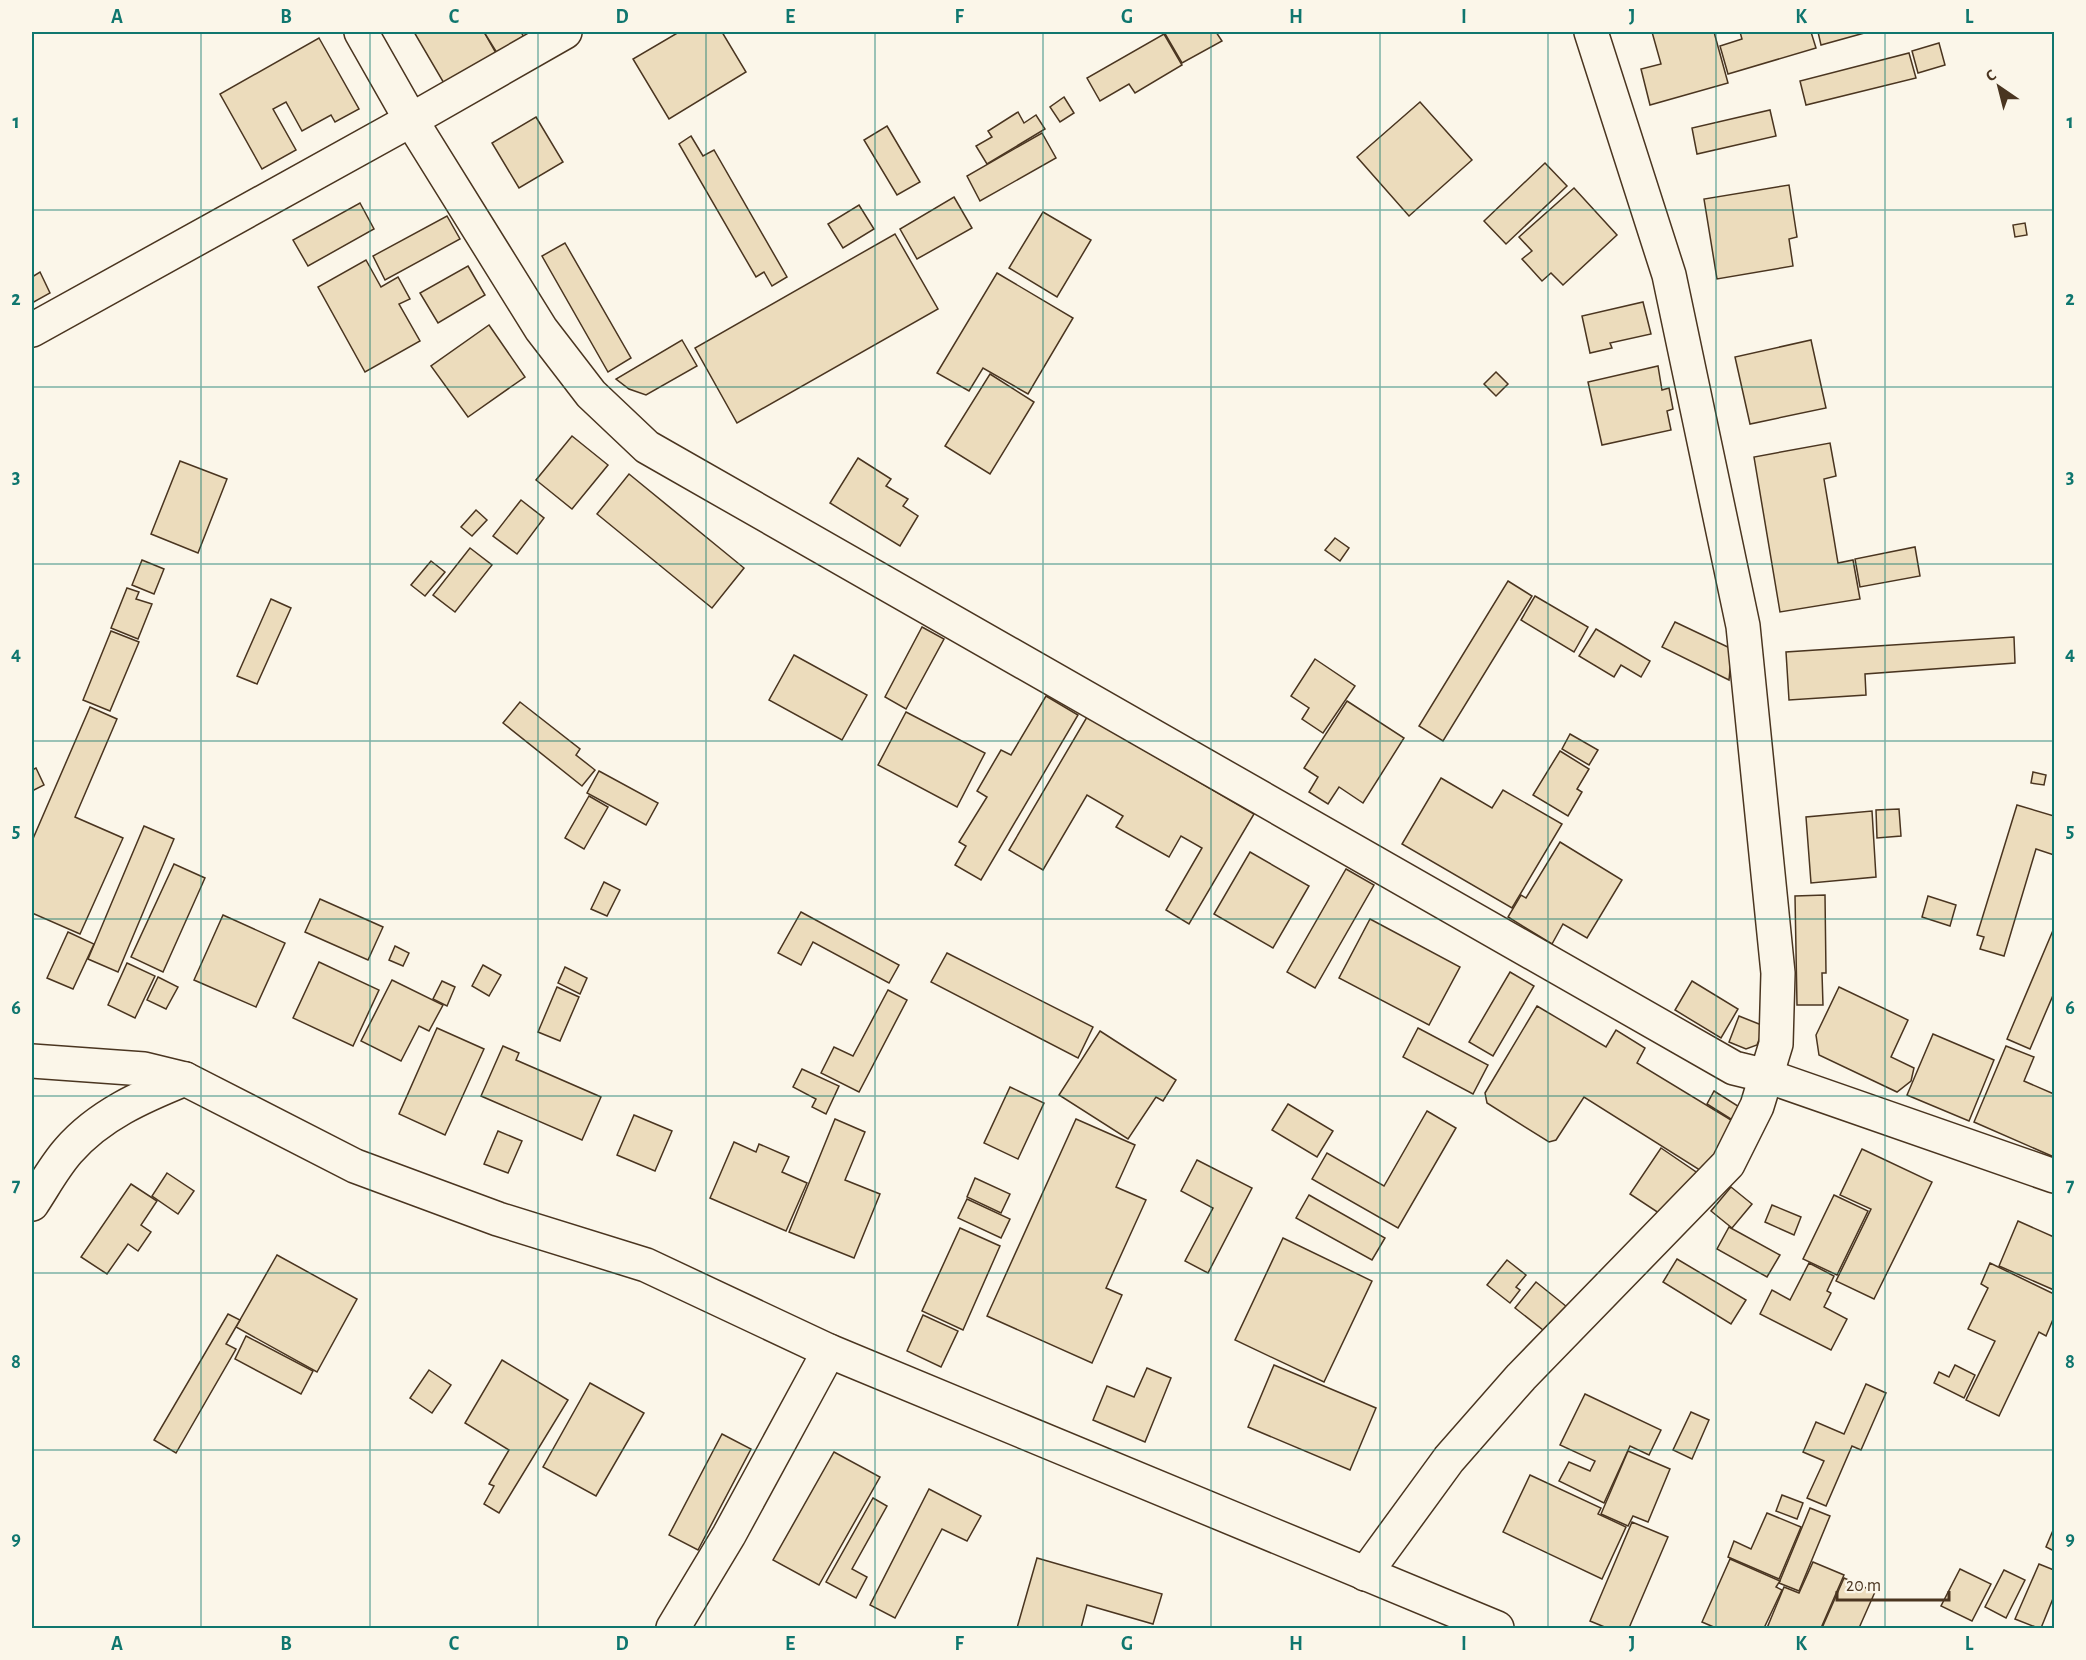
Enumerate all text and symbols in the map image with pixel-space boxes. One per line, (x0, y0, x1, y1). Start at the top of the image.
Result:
text: A (111, 7, 123, 27)
text: B (280, 7, 292, 27)
text: C (449, 7, 460, 27)
text: D (615, 7, 629, 27)
text: E (785, 7, 795, 27)
text: F (954, 7, 964, 27)
text: G (1121, 7, 1133, 27)
text: H (1289, 7, 1303, 27)
text: I (1461, 7, 1467, 27)
text: J (1629, 7, 1635, 27)
text: K (1795, 7, 1807, 27)
text: L (1965, 7, 1974, 27)
north arrow (1969, 57, 2029, 117)
text: С (1983, 66, 1999, 85)
text: 1 (12, 112, 20, 132)
text: 1 (2066, 112, 2074, 132)
text: 2 (11, 289, 21, 309)
text: 2 (2065, 289, 2075, 309)
text: 3 (12, 467, 20, 487)
text: 3 (2066, 467, 2074, 487)
text: 4 (11, 644, 21, 664)
text: 4 (2065, 644, 2075, 664)
text: 5 (12, 821, 20, 841)
text: 5 (2066, 821, 2074, 841)
text: 6 (11, 998, 21, 1018)
text: 6 (2065, 998, 2075, 1018)
text: 7 (12, 1175, 21, 1195)
text: 7 (2066, 1175, 2075, 1195)
text: 8 (11, 1352, 21, 1372)
text: 8 (2065, 1352, 2075, 1372)
text: 9 (11, 1529, 21, 1549)
text: 9 (2065, 1529, 2075, 1549)
scale bar (1837, 1564, 1950, 1602)
text: 20 m (1846, 1577, 1881, 1595)
text: A (111, 1634, 123, 1654)
text: B (280, 1634, 292, 1654)
text: C (449, 1634, 460, 1654)
text: D (615, 1634, 629, 1654)
text: E (785, 1634, 795, 1654)
text: F (954, 1634, 964, 1654)
text: G (1121, 1634, 1133, 1654)
text: H (1289, 1634, 1303, 1654)
text: I (1461, 1634, 1467, 1654)
text: J (1629, 1634, 1635, 1654)
text: K (1795, 1634, 1807, 1654)
text: L (1965, 1634, 1974, 1654)

